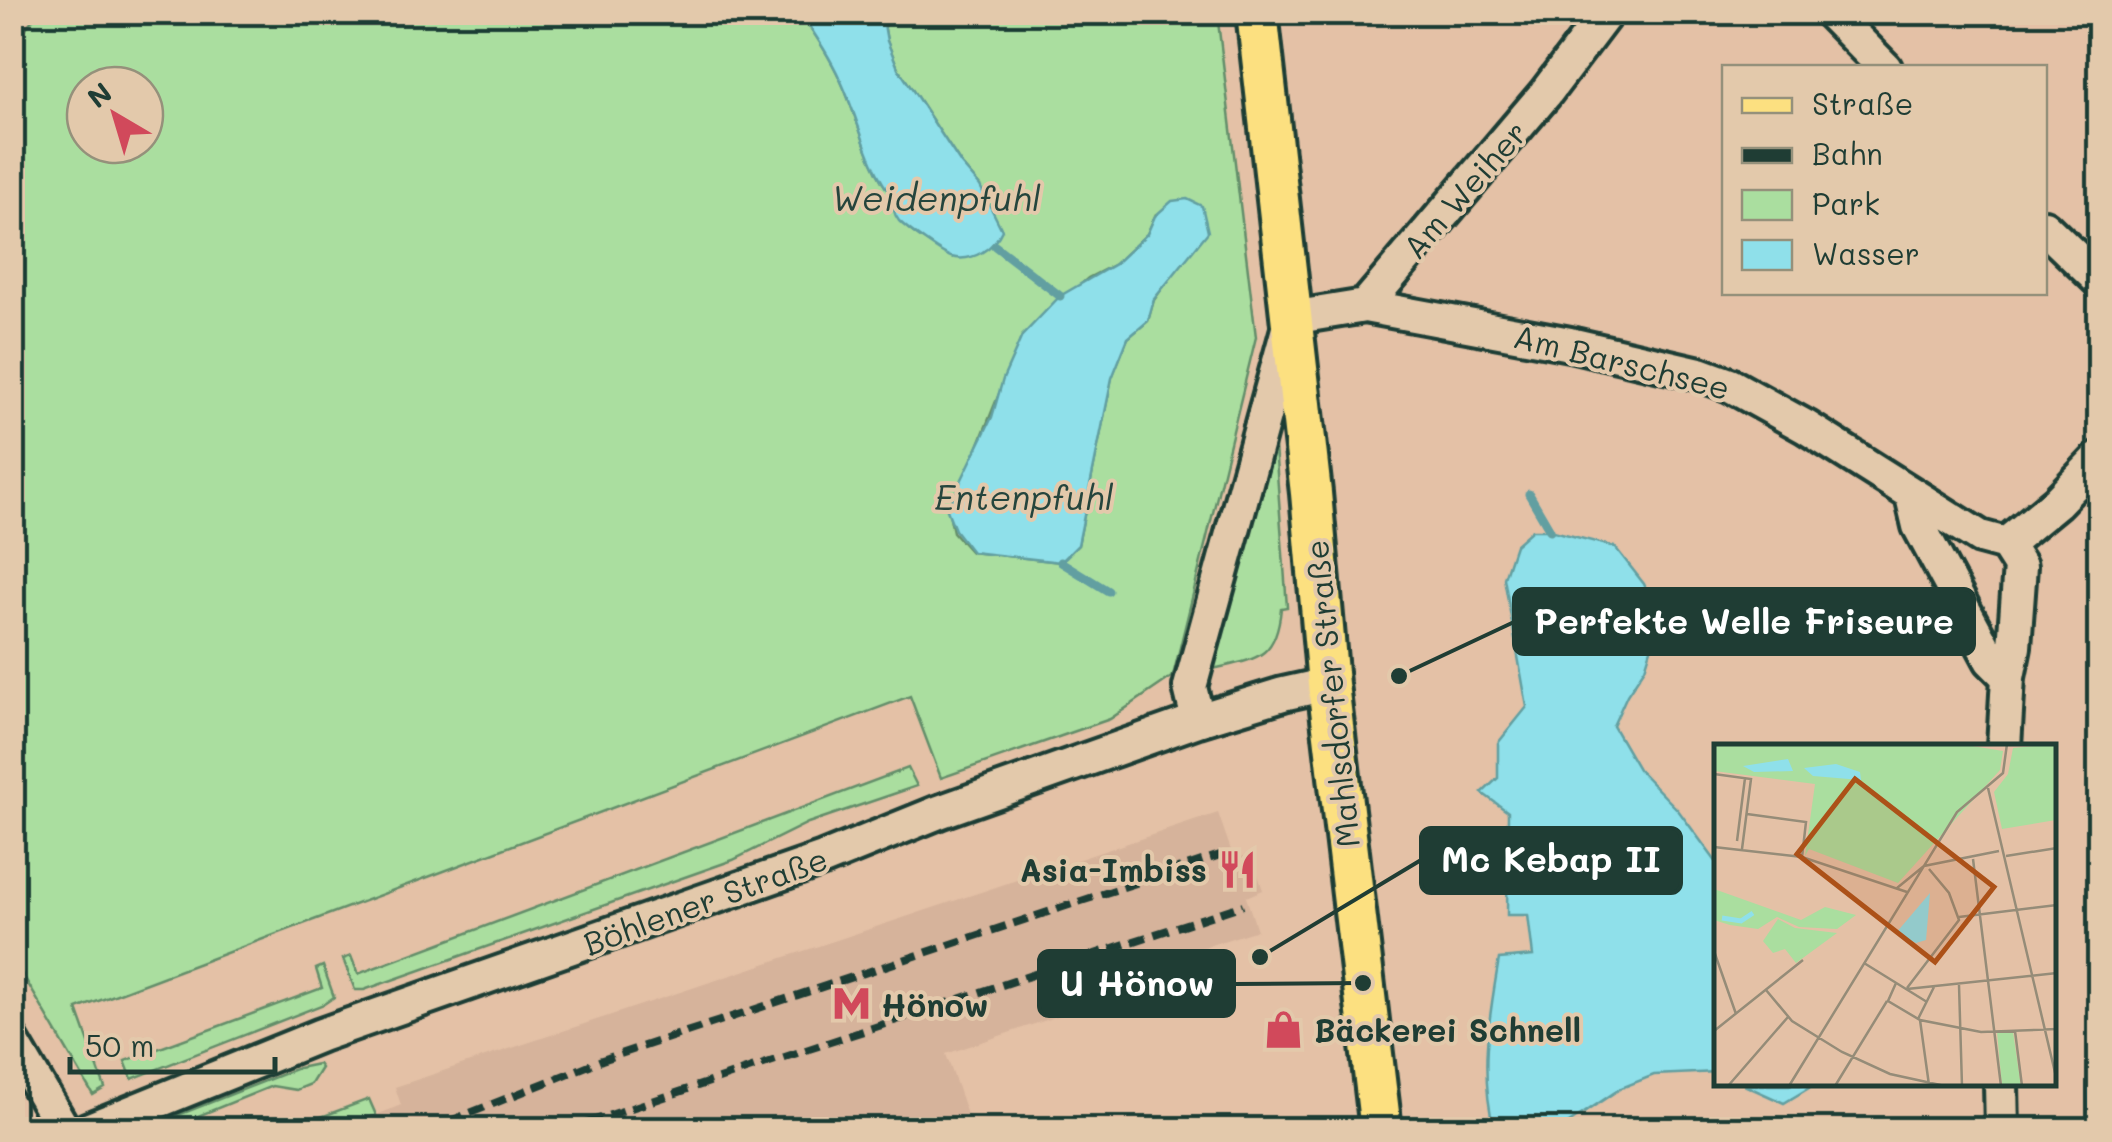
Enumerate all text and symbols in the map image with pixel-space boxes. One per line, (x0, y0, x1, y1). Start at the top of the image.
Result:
north arrow (65, 65, 165, 165)
legend (1722, 65, 2047, 295)
text: N (80, 74, 118, 115)
text: Straße (1812, 83, 1913, 123)
street label: Am Weiher (1393, 111, 1535, 267)
text: Bahn (1812, 133, 1883, 173)
water label: Weidenpfuhl (831, 174, 1041, 220)
text: Park (1812, 183, 1880, 223)
text: Wasser (1812, 233, 1920, 273)
street label: Am Barschsee (1510, 314, 1734, 408)
water label: Entenpfuhl (935, 473, 1114, 519)
street label: Mahlsdorfer Straße (1294, 538, 1368, 850)
callout: Perfekte Welle Friseure (1514, 589, 1974, 654)
text: Perfekte Welle Friseure (1534, 597, 1954, 643)
inset map (1714, 744, 2057, 1087)
callout: Mc Kebap II (1421, 828, 1681, 893)
text: Mc Kebap II (1441, 835, 1661, 881)
street label: Böhlener Straße (577, 836, 833, 964)
place label: Asia-Imbiss (1019, 848, 1207, 890)
restaurant icon: Asia-Imbiss (1216, 848, 1258, 890)
callout: U Hönow (1039, 951, 1234, 1016)
text: U Hönow (1060, 959, 1214, 1005)
metro station icon: Hönow (830, 983, 872, 1025)
place label: Hönow (881, 983, 989, 1025)
shop icon: Bäckerei Schnell (1263, 1008, 1305, 1050)
place label: Bäckerei Schnell (1314, 1008, 1581, 1050)
scale bar (70, 1012, 275, 1074)
text: 50 m (85, 1025, 155, 1065)

